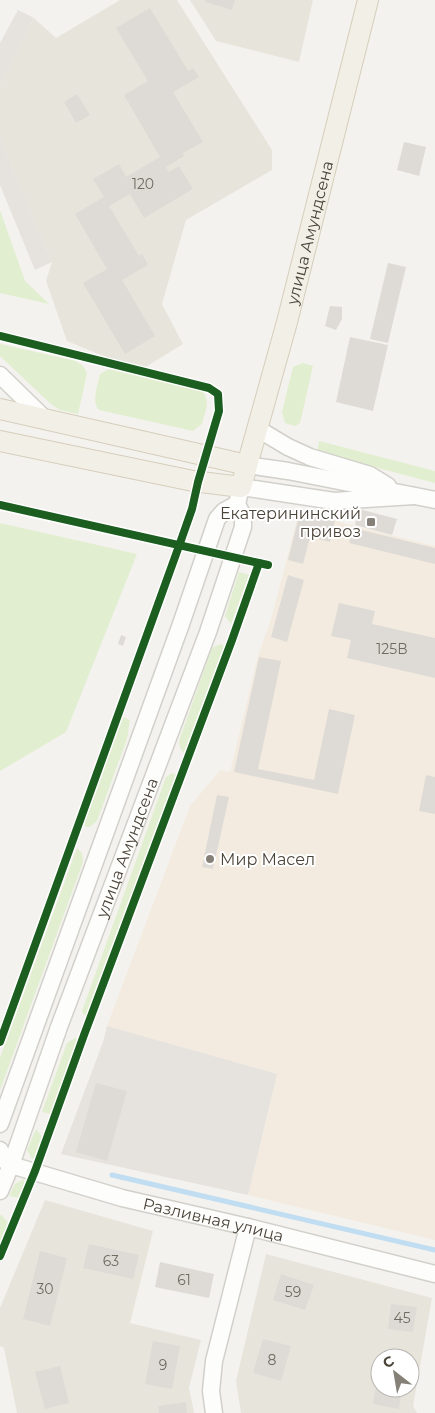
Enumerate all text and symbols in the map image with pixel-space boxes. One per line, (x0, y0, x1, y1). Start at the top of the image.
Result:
street label: улица Амундсена (282, 159, 337, 308)
house number: 120 (132, 175, 154, 193)
place label: Екатерининский привоз (220, 504, 361, 541)
marker: Екатерининский привоз (365, 516, 377, 528)
house number: 125В (376, 640, 408, 658)
street label: улица Амундсена (92, 775, 162, 921)
place label: Мир Масел (220, 850, 315, 869)
marker: Мир Масел (204, 853, 216, 865)
street label: Разливная улица (141, 1194, 286, 1246)
house number: 63 (103, 1252, 119, 1270)
house number: 61 (177, 1271, 191, 1289)
house number: 30 (36, 1280, 54, 1298)
house number: 59 (285, 1283, 301, 1301)
house number: 45 (393, 1309, 411, 1327)
north arrow (370, 1348, 420, 1398)
house number: 8 (268, 1351, 277, 1369)
text: С (379, 1352, 397, 1372)
house number: 9 (159, 1356, 167, 1374)

